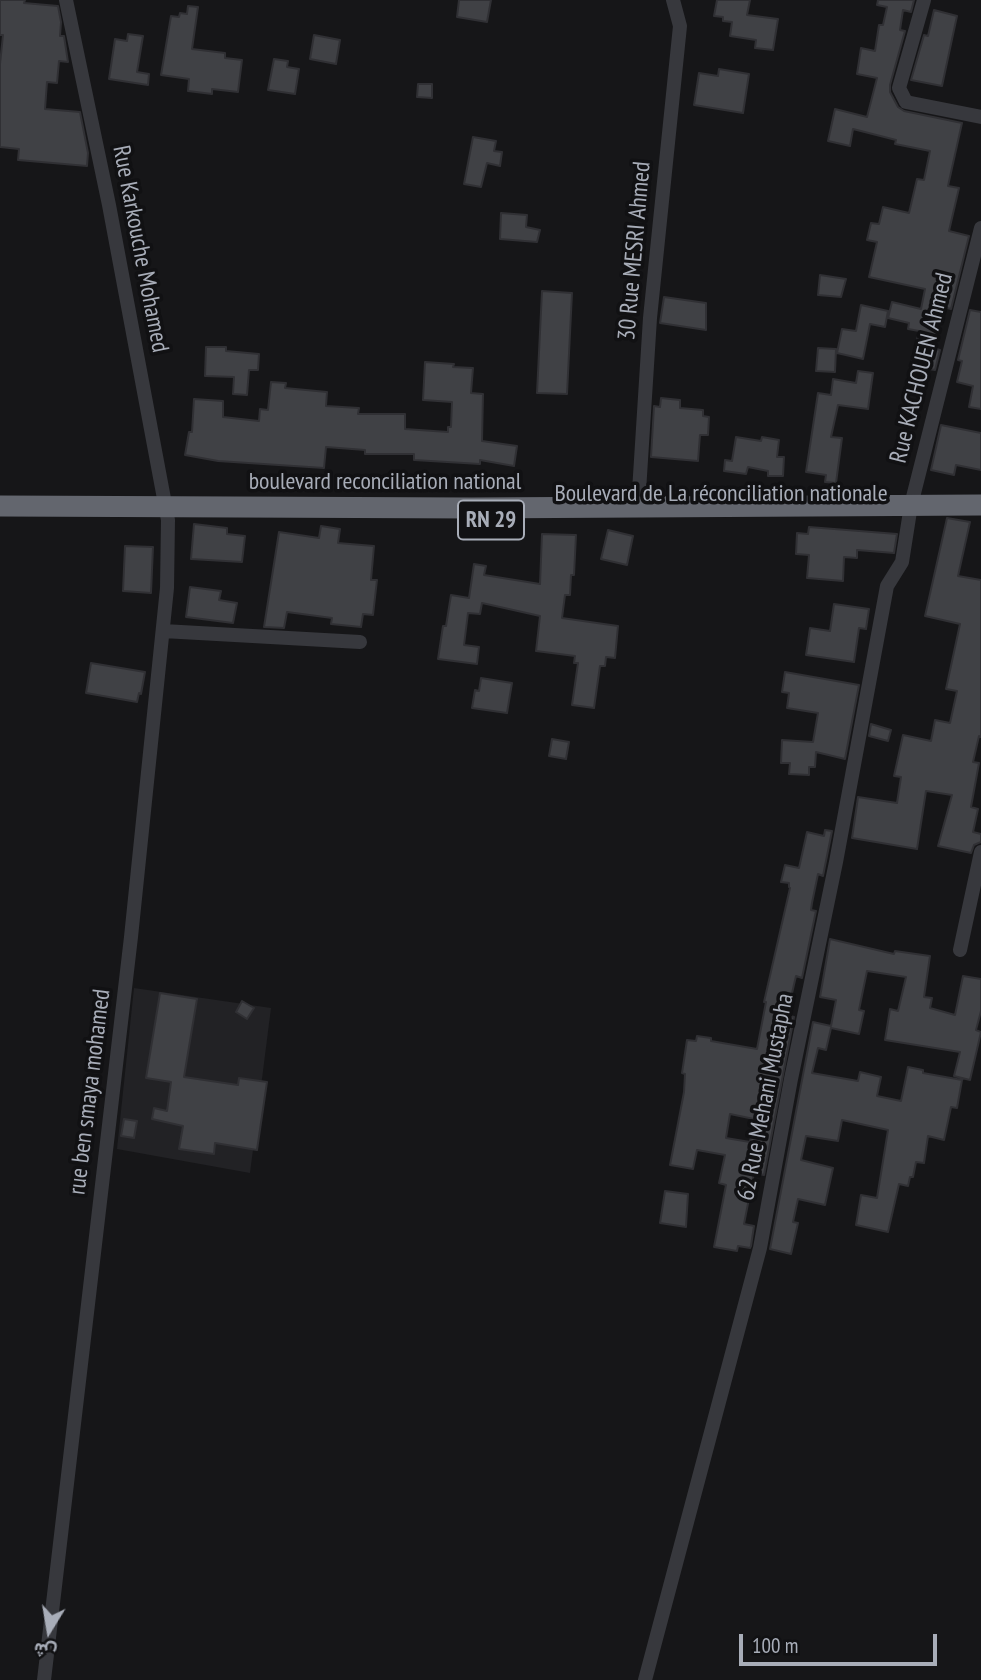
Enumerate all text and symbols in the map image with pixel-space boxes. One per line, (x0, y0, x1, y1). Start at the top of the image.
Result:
street label: Rue Karkouche Mohamed (106, 143, 174, 355)
street label: 30 Rue MESRI Ahmed (613, 160, 657, 342)
street label: Rue KACHOUEN Ahmed (884, 270, 960, 466)
street label: boulevard reconciliation national (249, 468, 521, 496)
street label: Boulevard de La réconciliation nationale (554, 480, 888, 508)
road number: RN 29 (458, 500, 524, 540)
street label: rue ben smaya mohamed (63, 987, 117, 1197)
street label: 62 Rue Mehani Mustapha (732, 991, 800, 1203)
north arrow (14, 1596, 84, 1666)
scale bar (743, 1620, 941, 1664)
text: 100 m (752, 1632, 798, 1659)
text: ش (31, 1638, 58, 1666)

